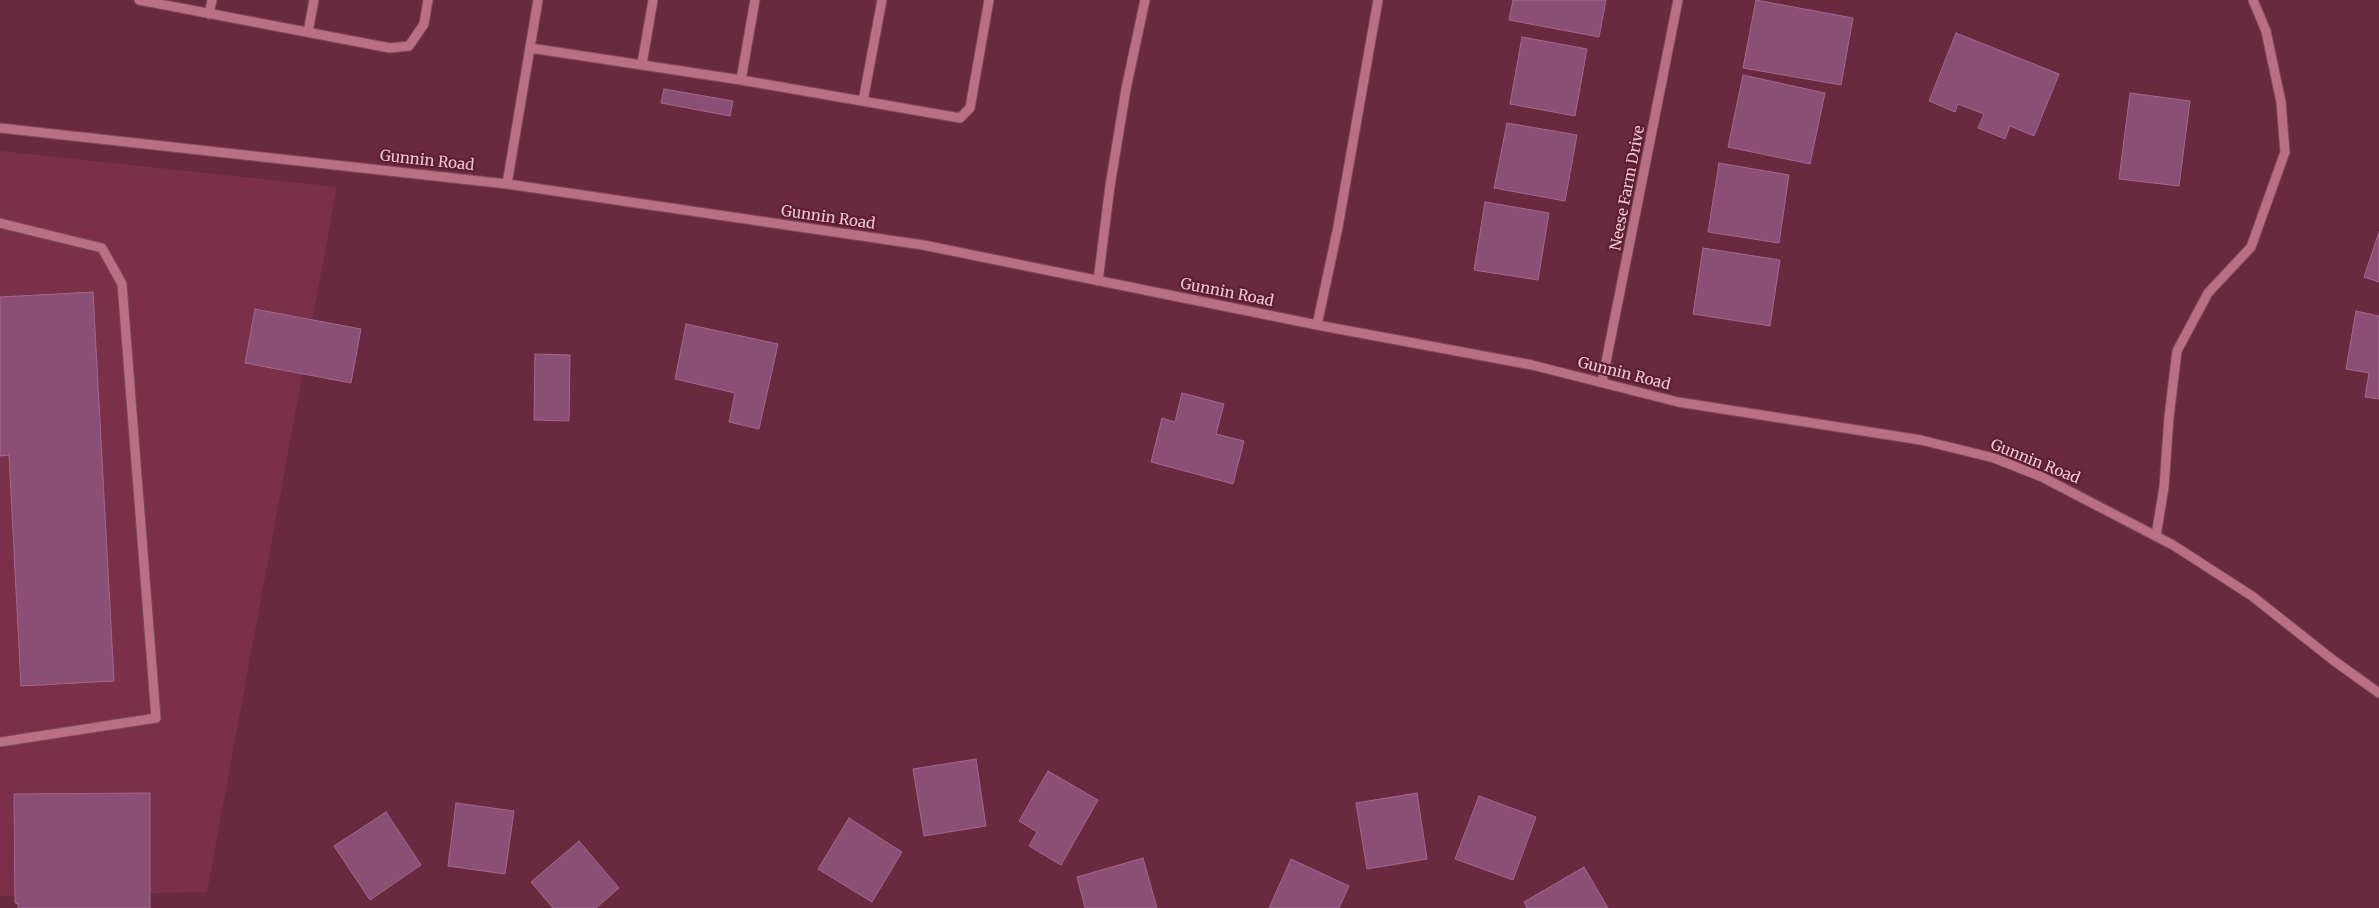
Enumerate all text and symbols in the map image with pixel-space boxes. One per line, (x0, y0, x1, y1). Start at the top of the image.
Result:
street label: Neese Farm Drive (1607, 124, 1649, 252)
street label: Gunnin Road (379, 147, 475, 175)
street label: Gunnin Road (780, 202, 876, 234)
street label: Gunnin Road (1179, 275, 1275, 311)
street label: Gunnin Road (1576, 354, 1672, 394)
street label: Gunnin Road (1988, 436, 2082, 488)

